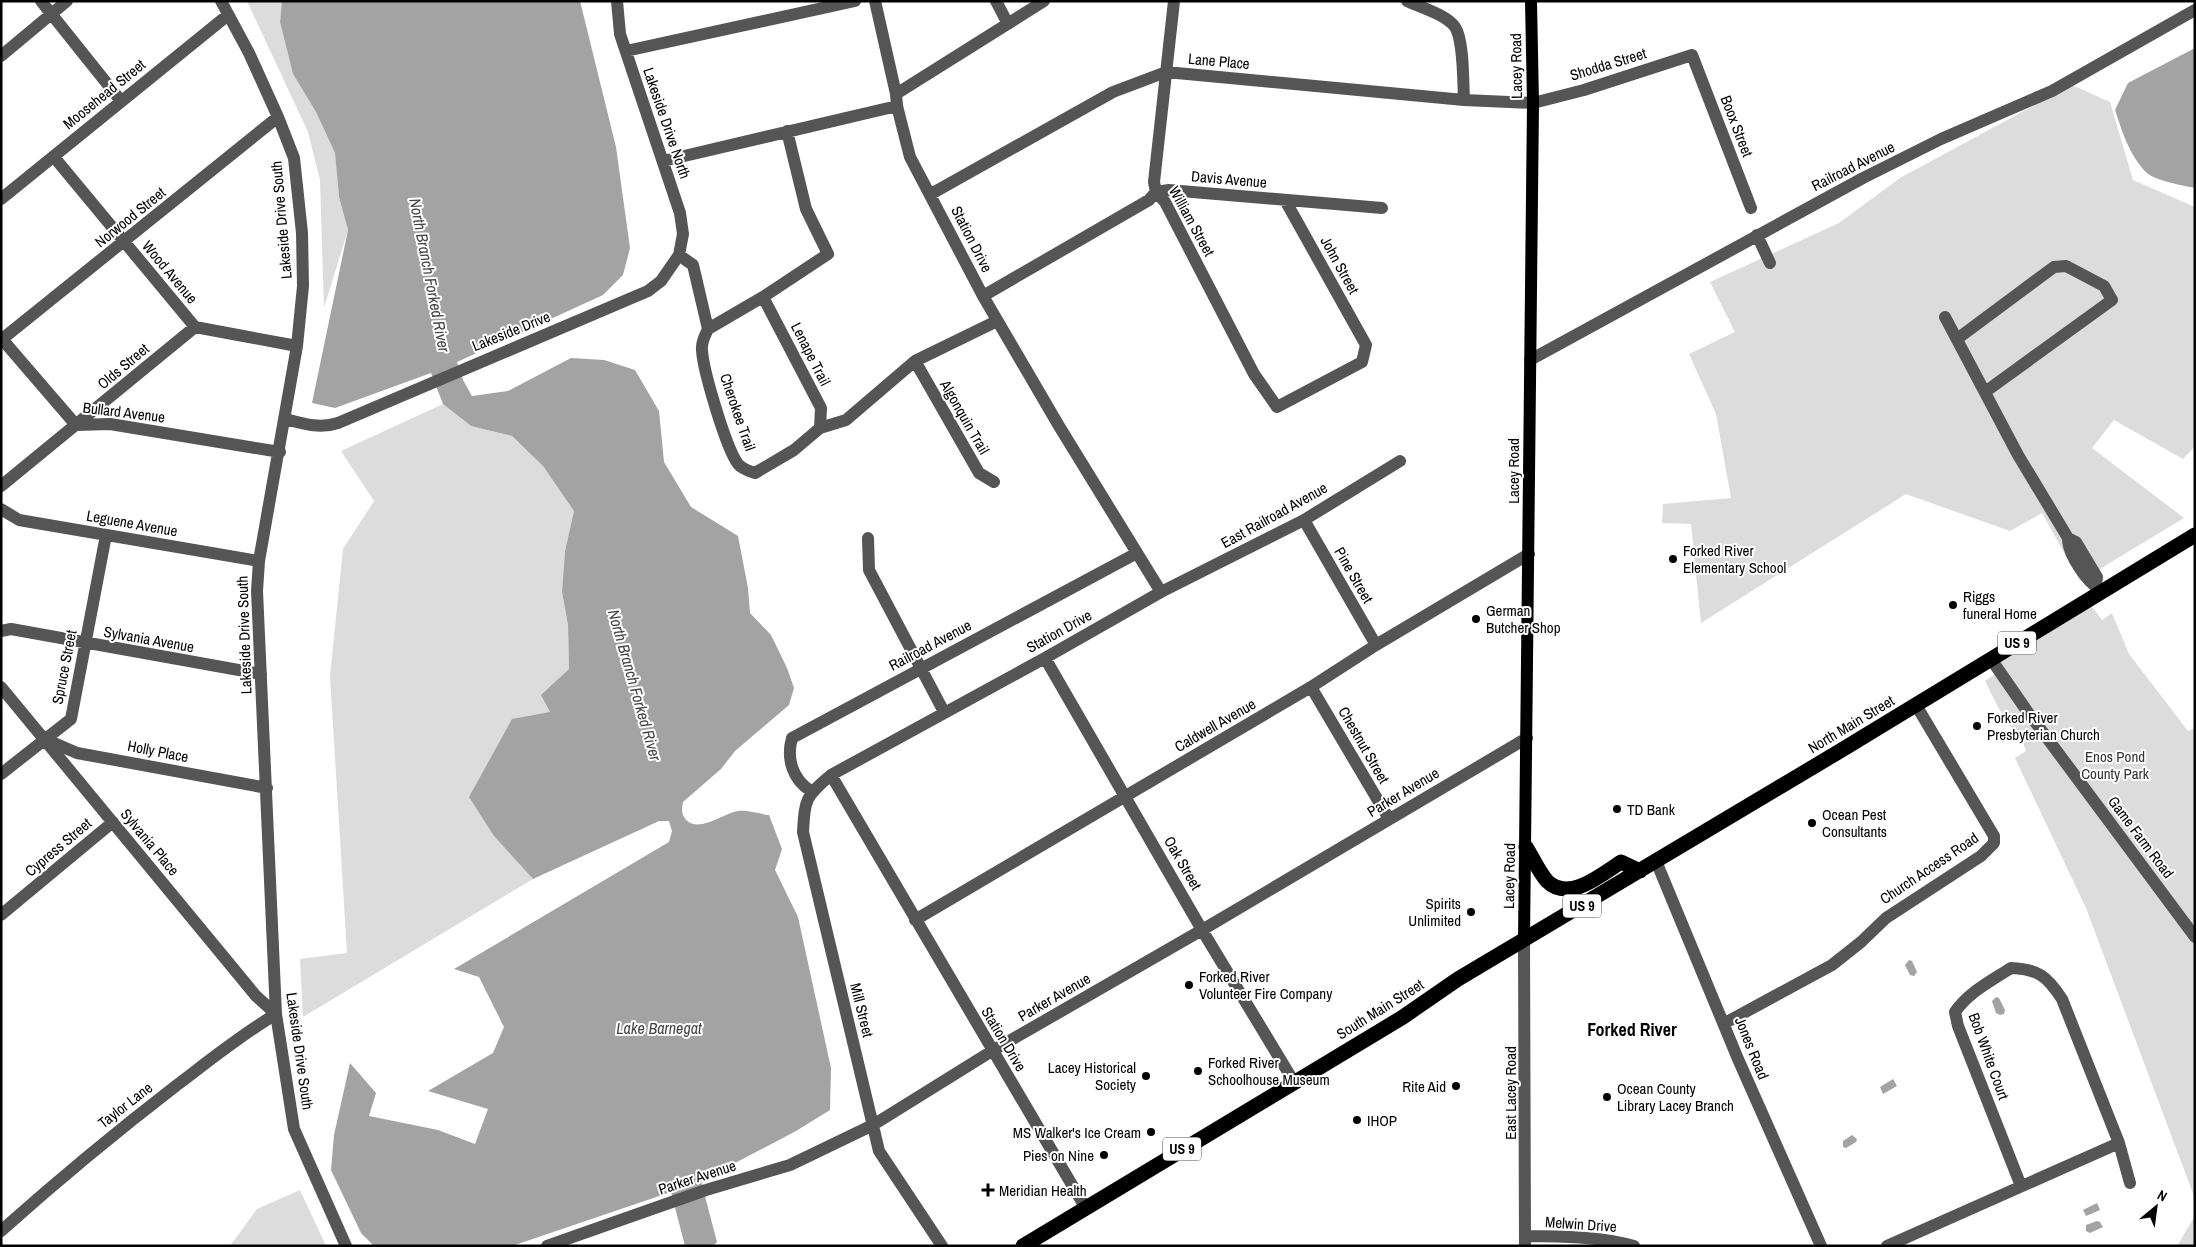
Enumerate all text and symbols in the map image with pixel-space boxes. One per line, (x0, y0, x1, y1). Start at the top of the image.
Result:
street label: Lacey Road (1505, 33, 1527, 99)
street label: Shodda Street (1567, 42, 1649, 86)
street label: Lane Place (1187, 48, 1251, 74)
street label: Moosehead Street (58, 54, 150, 134)
street label: Lakeside Drive North (638, 65, 696, 181)
street label: Boox Street (1716, 92, 1759, 160)
street label: Railroad Avenue (1808, 136, 1898, 196)
street label: Lakeside Drive South (265, 160, 297, 280)
street label: Davis Avenue (1190, 165, 1268, 193)
street label: Norwood Street (90, 182, 170, 252)
street label: William Street (1164, 182, 1220, 260)
water label: North Branch Forked River (404, 196, 456, 354)
street label: Station Drive (946, 202, 998, 276)
street label: John Street (1316, 232, 1365, 298)
street label: Wood Avenue (137, 236, 203, 308)
street label: Lakeside Drive (469, 306, 553, 356)
street label: Lenape Trail (786, 319, 836, 389)
street label: Olds Street (93, 338, 154, 394)
street label: Cherokee Trail (715, 370, 761, 454)
street label: Algonquin Trail (935, 375, 995, 458)
street label: Bullard Avenue (82, 397, 166, 427)
street label: Lacey Road (1503, 438, 1524, 504)
street label: East Railroad Avenue (1217, 477, 1331, 553)
street label: Leguene Avenue (85, 505, 179, 541)
place label: Forked River Elementary School (1683, 540, 1786, 578)
street label: Pine Street (1330, 543, 1379, 607)
marker: Forked River Elementary School (1667, 553, 1679, 565)
street label: Lakeside Drive South (231, 576, 257, 694)
place label: Riggs funeral Home (1963, 586, 2037, 624)
marker: Riggs funeral Home (1947, 599, 1959, 611)
place label: German Butcher Shop (1486, 600, 1561, 638)
street label: Station Drive (1023, 604, 1096, 658)
water label: North Branch Forked River (603, 607, 667, 764)
marker: German Butcher Shop (1470, 613, 1482, 625)
street label: Railroad Avenue (885, 614, 975, 676)
street label: Sylvania Avenue (102, 621, 196, 657)
street label: Spruce Street (47, 628, 82, 706)
road number: US 9 (1998, 632, 2036, 654)
street label: North Main Street (1804, 690, 1899, 758)
street label: Caldwell Avenue (1170, 693, 1260, 757)
street label: Chestnut Street (1334, 703, 1395, 788)
place label: Forked River Presbyterian Church (1987, 707, 2100, 745)
marker: Forked River Presbyterian Church (1971, 720, 1983, 732)
street label: Holly Place (126, 735, 190, 767)
park label: Enos Pond County Park (2081, 746, 2150, 784)
street label: Parker Avenue (1363, 762, 1443, 822)
street label: Game Farm Road (2103, 792, 2179, 882)
place label: TD Bank (1627, 799, 1676, 820)
marker: TD Bank (1611, 803, 1623, 815)
street label: Sylvania Place (116, 804, 184, 880)
place label: Ocean Pest Consultants (1822, 804, 1887, 842)
street label: Cypress Street (20, 812, 96, 881)
marker: Ocean Pest Consultants (1806, 817, 1818, 829)
street label: Church Access Road (1876, 827, 1982, 909)
street label: Oak Street (1159, 832, 1207, 894)
street label: Lacey Road (1498, 843, 1520, 909)
place label: Spirits Unlimited (1408, 893, 1461, 931)
road number: US 9 (1563, 894, 1601, 918)
marker: Spirits Unlimited (1465, 906, 1477, 918)
place label: Forked River Volunteer Fire Company (1199, 966, 1333, 1004)
street label: Parker Avenue (1014, 968, 1094, 1026)
street label: South Main Street (1332, 974, 1428, 1044)
marker: Forked River Volunteer Fire Company (1183, 979, 1195, 991)
street label: Mill Street (845, 981, 879, 1040)
street label: Lakeside Drive South (281, 991, 319, 1111)
street label: Station Drive (977, 1003, 1032, 1075)
street label: Bob White Court (1964, 1010, 2015, 1103)
street label: Jones Road (1730, 1014, 1774, 1082)
water label: Lake Barnegat (616, 1017, 702, 1039)
district label: Forked River (1587, 1017, 1677, 1042)
street label: East Lacey Road (1500, 1046, 1521, 1140)
place label: Forked River Schoolhouse Museum (1208, 1052, 1330, 1090)
place label: Lacey Historical Society (1048, 1057, 1137, 1095)
marker: Forked River Schoolhouse Museum (1192, 1065, 1204, 1077)
marker: Lacey Historical Society (1140, 1070, 1152, 1082)
place label: Rite Aid (1402, 1076, 1446, 1097)
street label: Taylor Lane (93, 1077, 157, 1133)
place label: Ocean County Library Lacey Branch (1617, 1078, 1734, 1116)
marker: Rite Aid (1450, 1080, 1462, 1092)
marker: Ocean County Library Lacey Branch (1601, 1091, 1613, 1103)
place label: IHOP (1367, 1110, 1397, 1131)
marker: IHOP (1351, 1114, 1363, 1126)
place label: MS Walker's Ice Cream (1013, 1122, 1141, 1143)
marker: MS Walker's Ice Cream (1145, 1126, 1157, 1138)
road number: US 9 (1163, 1138, 1201, 1160)
place label: Pies on Nine (1023, 1145, 1094, 1166)
marker: Pies on Nine (1098, 1149, 1110, 1161)
street label: Parker Avenue (655, 1155, 739, 1199)
place label: Meridian Health (999, 1180, 1087, 1201)
north arrow (2131, 1182, 2181, 1232)
marker: Meridian Health (981, 1183, 995, 1197)
text: N (2154, 1186, 2170, 1206)
street label: Melwin Drive (1544, 1211, 1618, 1237)

